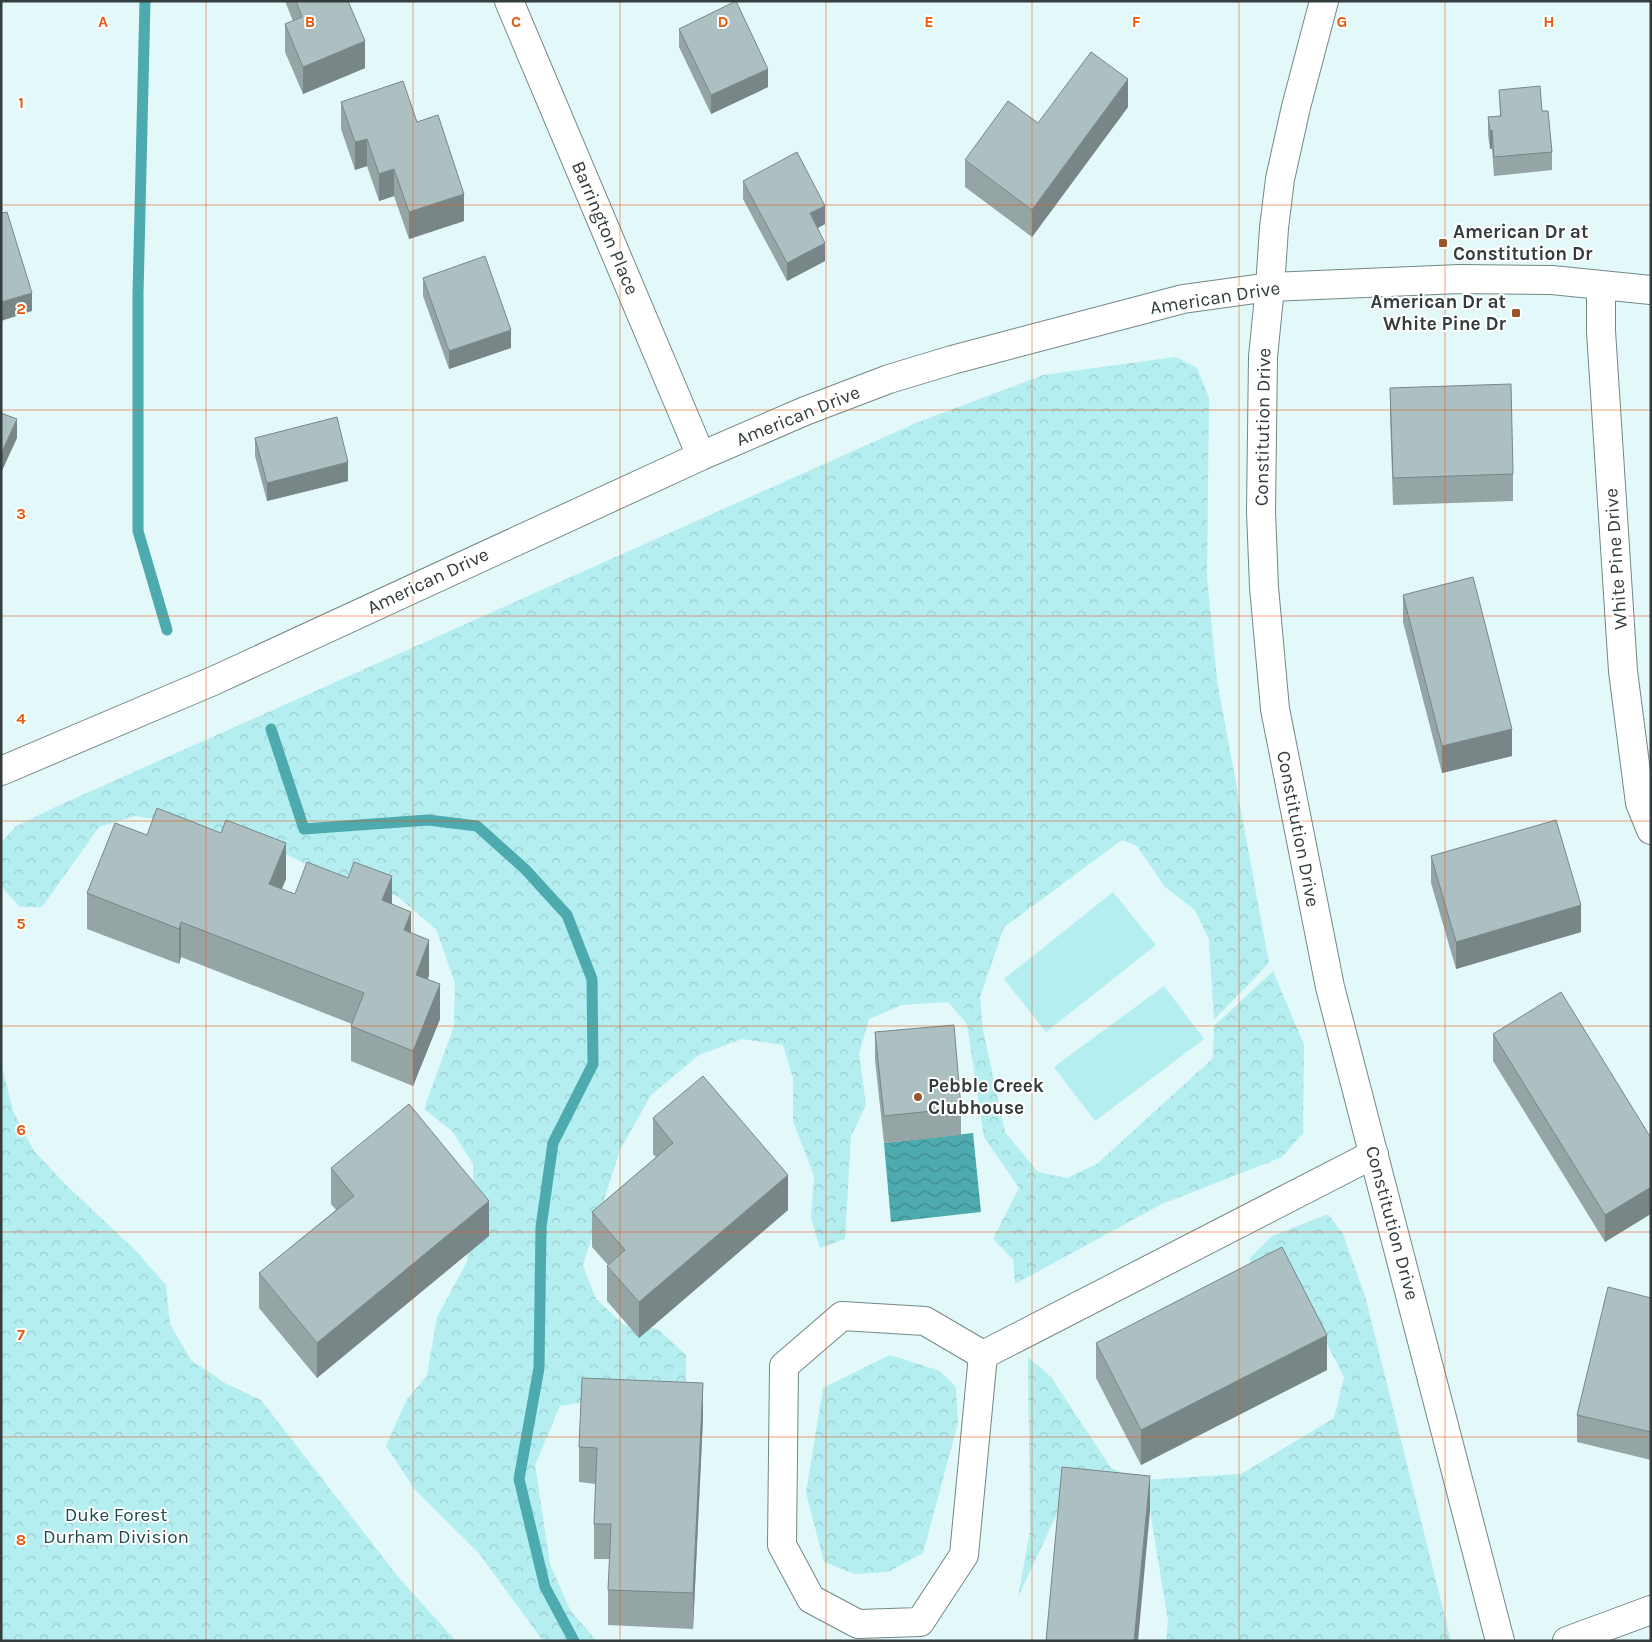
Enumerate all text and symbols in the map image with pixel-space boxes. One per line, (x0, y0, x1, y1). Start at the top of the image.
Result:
text: A (98, 12, 108, 31)
text: B (305, 12, 315, 31)
text: C (511, 12, 521, 31)
text: D (718, 12, 729, 31)
text: E (924, 12, 934, 31)
text: F (1132, 12, 1141, 31)
text: G (1337, 12, 1347, 31)
text: H (1543, 12, 1555, 31)
text: 1 (18, 93, 24, 112)
street label: Barrington Place (567, 158, 643, 298)
place label: American Dr at Constitution Dr (1453, 221, 1593, 265)
marker: American Dr at Constitution Dr (1437, 237, 1449, 249)
street label: American Drive (1148, 277, 1282, 319)
place label: American Dr at White Pine Dr (1371, 291, 1507, 335)
text: 2 (16, 299, 26, 318)
marker: American Dr at White Pine Dr (1510, 307, 1522, 319)
street label: Constitution Drive (1251, 348, 1275, 506)
street label: American Drive (733, 381, 863, 451)
street label: White Pine Drive (1600, 487, 1632, 631)
text: 3 (16, 504, 26, 523)
street label: American Drive (364, 543, 492, 619)
text: 4 (16, 709, 26, 728)
street label: Constitution Drive (1272, 749, 1324, 909)
text: 5 (16, 914, 26, 933)
place label: Pebble Creek Clubhouse (928, 1075, 1044, 1119)
marker: Pebble Creek Clubhouse (912, 1091, 924, 1103)
text: 6 (16, 1120, 26, 1139)
street label: Constitution Drive (1361, 1144, 1423, 1302)
text: 7 (17, 1325, 25, 1344)
park label: Duke Forest Durham Division (43, 1504, 189, 1548)
text: 8 (16, 1530, 26, 1549)

